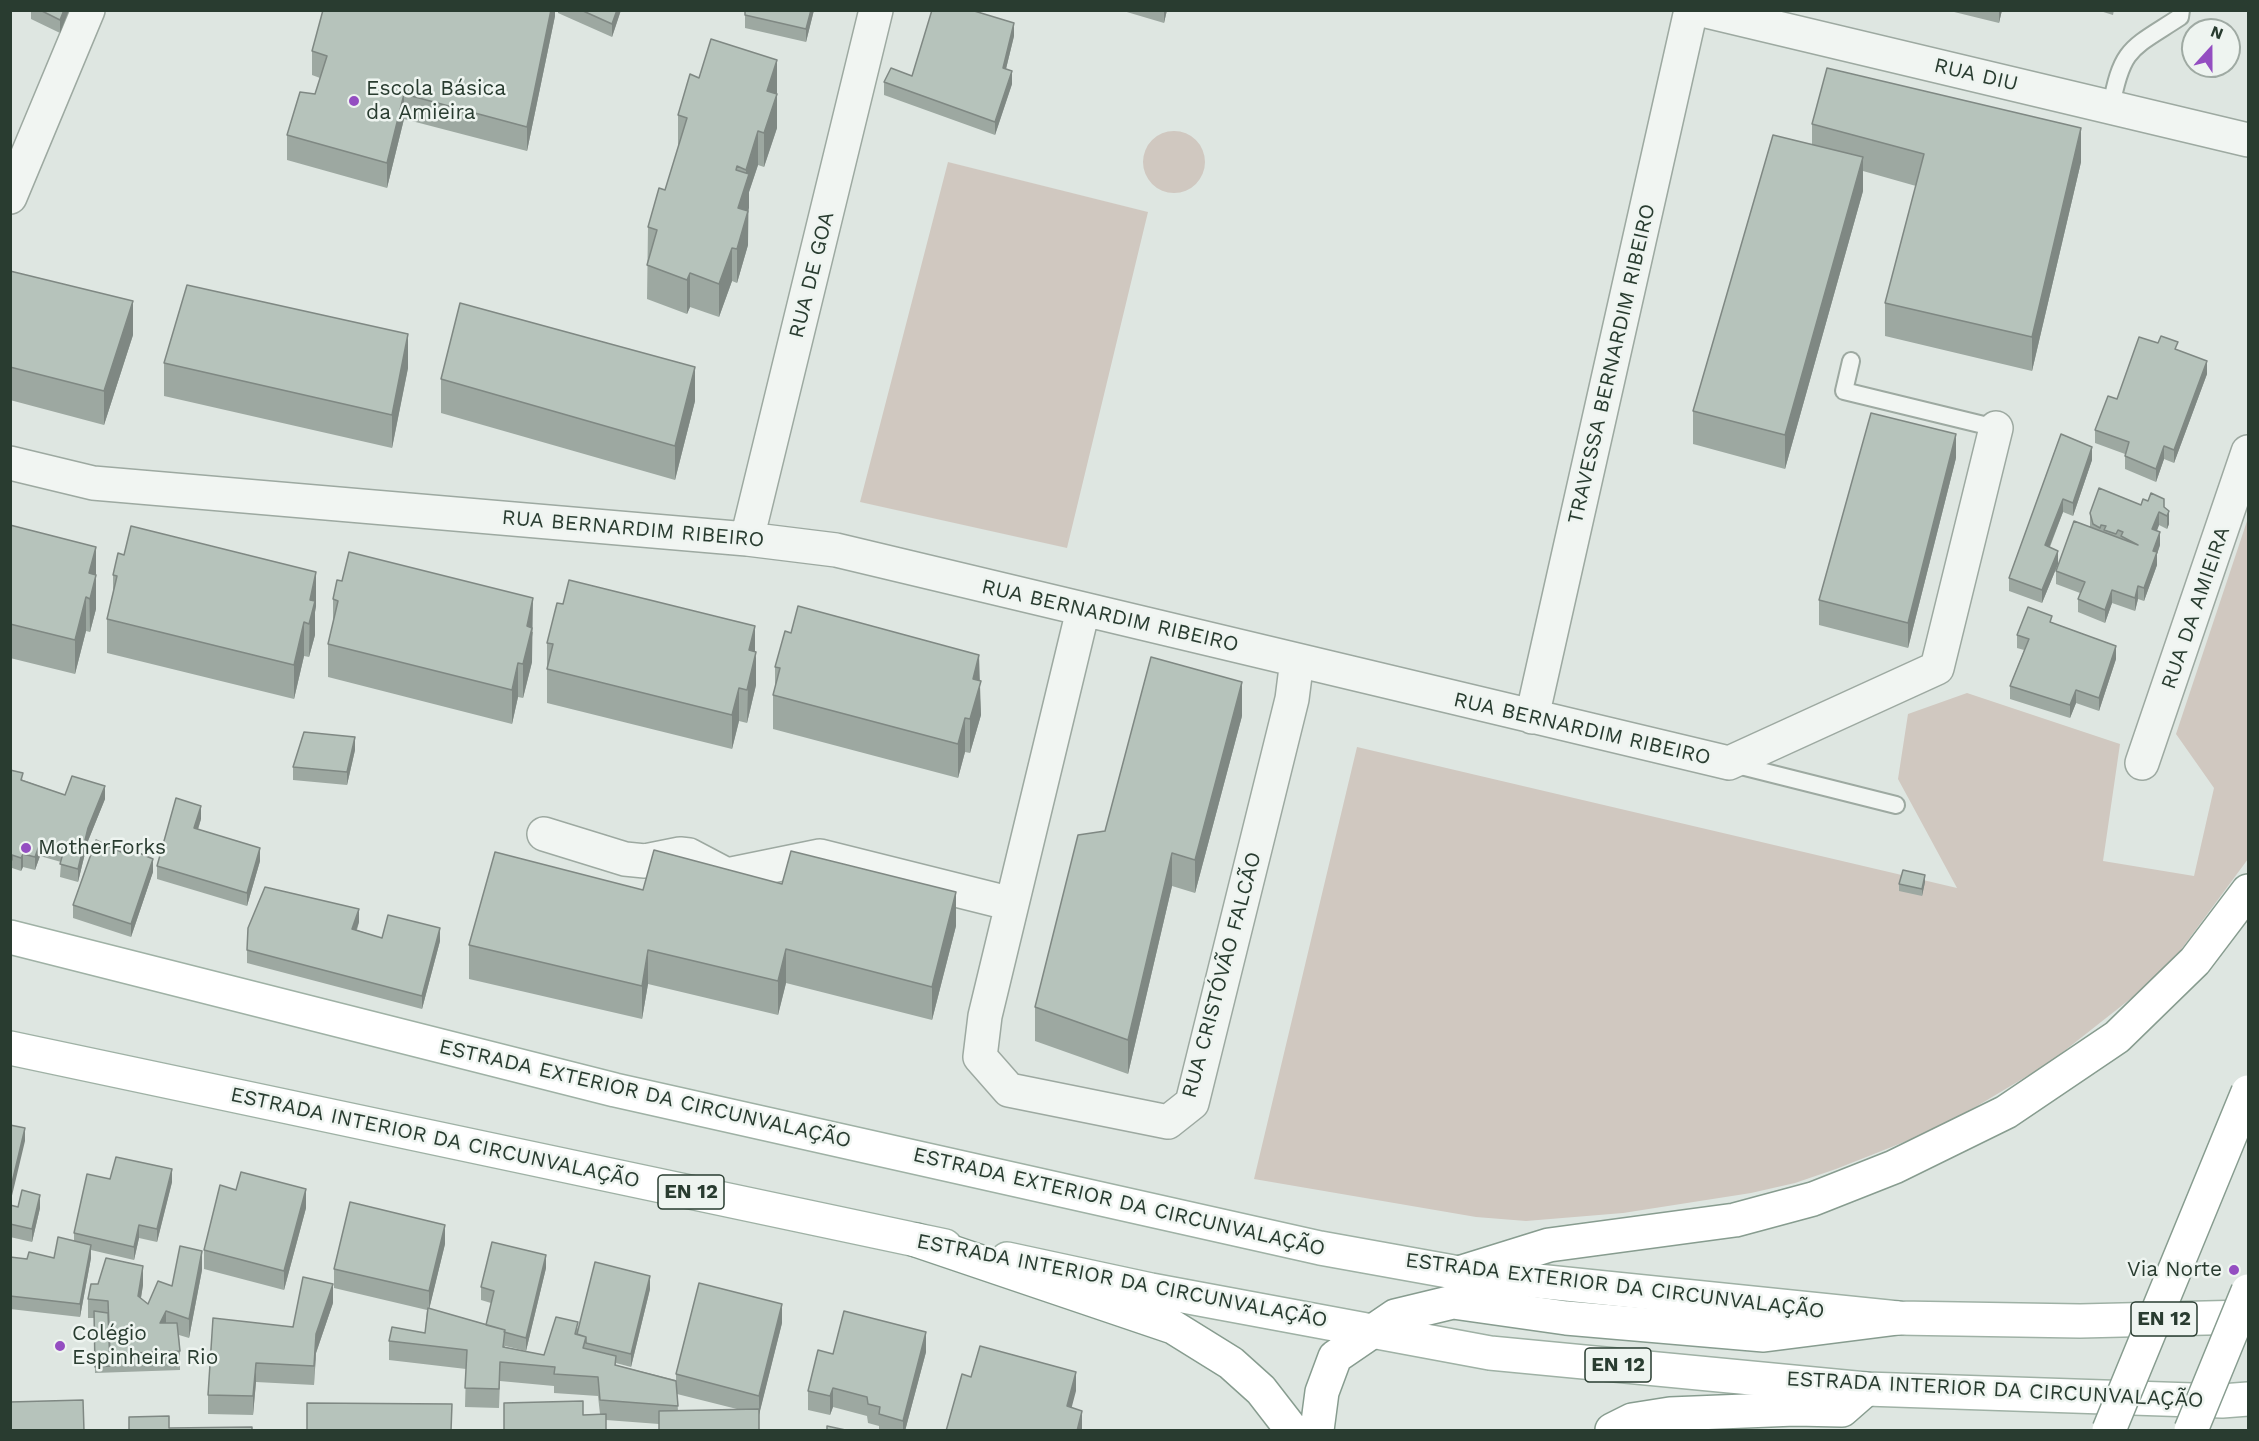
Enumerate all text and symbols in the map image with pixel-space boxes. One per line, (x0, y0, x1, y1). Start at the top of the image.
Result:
north arrow (2181, 18, 2241, 78)
text: N (2208, 22, 2226, 44)
street label: RUA DIU (1931, 53, 2021, 97)
place label: Escola Básica da Amieira (366, 76, 506, 126)
marker: Escola Básica da Amieira (347, 94, 361, 108)
street label: TRAVESSA BERNARDIM RIBEIRO (1563, 201, 1661, 527)
street label: RUA DE GOA (784, 209, 840, 341)
street label: RUA BERNARDIM RIBEIRO (501, 505, 765, 553)
street label: RUA DA AMIEIRA (2156, 523, 2236, 693)
street label: RUA BERNARDIM RIBEIRO (979, 574, 1241, 658)
street label: RUA BERNARDIM RIBEIRO (1451, 687, 1713, 771)
place label: MotherForks (38, 835, 166, 861)
marker: MotherForks (19, 841, 33, 855)
street label: RUA CRISTÓVÃO FALCÃO (1177, 849, 1267, 1101)
street label: ESTRADA EXTERIOR DA CIRCUNVALAÇÃO (437, 1034, 853, 1154)
street label: ESTRADA INTERIOR DA CIRCUNVALAÇÃO (228, 1082, 642, 1194)
street label: ESTRADA EXTERIOR DA CIRCUNVALAÇÃO (911, 1142, 1327, 1262)
road number: EN 12 (658, 1175, 724, 1209)
street label: ESTRADA INTERIOR DA CIRCUNVALAÇÃO (915, 1229, 1329, 1333)
street label: ESTRADA EXTERIOR DA CIRCUNVALAÇÃO (1404, 1248, 1826, 1324)
place label: Via Norte (2127, 1257, 2222, 1283)
marker: Via Norte (2227, 1263, 2241, 1277)
road number: EN 12 (2131, 1302, 2197, 1336)
place label: Colégio Espinheira Rio (72, 1321, 218, 1371)
marker: Colégio Espinheira Rio (53, 1339, 67, 1353)
road number: EN 12 (1585, 1348, 1651, 1382)
street label: ESTRADA INTERIOR DA CIRCUNVALAÇÃO (1786, 1366, 2204, 1414)

